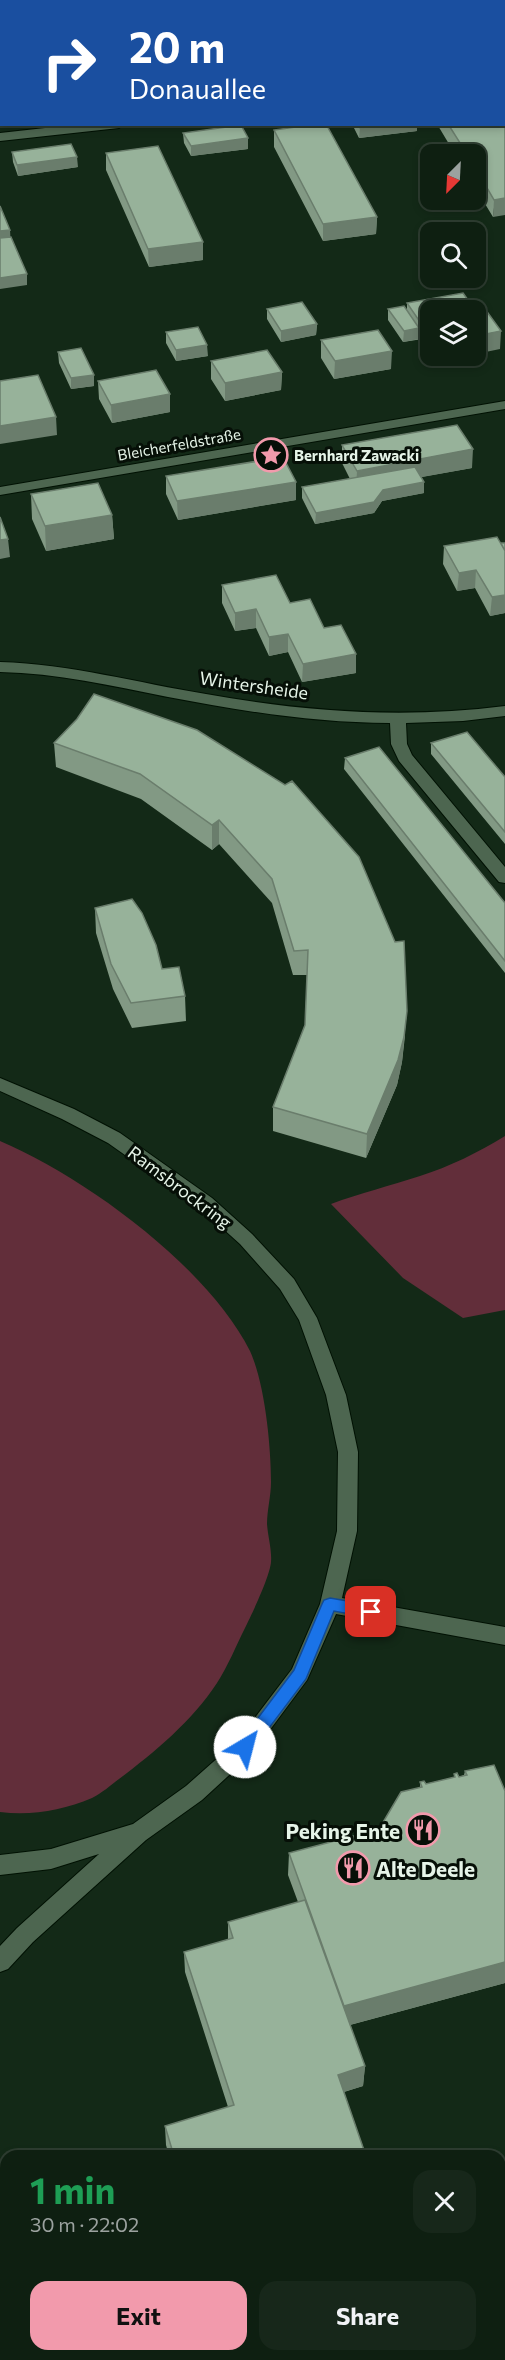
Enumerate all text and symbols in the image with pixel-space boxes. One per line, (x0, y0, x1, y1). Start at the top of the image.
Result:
text: 20 m (129, 20, 225, 72)
icon: right (30, 24, 108, 102)
text: Donauallee (129, 72, 266, 105)
north arrow (420, 144, 486, 210)
map controls (420, 144, 486, 366)
button: search (420, 222, 486, 288)
button: layers (420, 300, 486, 366)
street label: Bleicherfeldstraße (116, 424, 242, 464)
place icon: Bernhard Zawacki (253, 437, 289, 473)
place label: Bernhard Zawacki (294, 446, 419, 464)
street label: Wintersheide (198, 666, 310, 704)
street label: Ramsbrockring (124, 1141, 236, 1233)
pin (345, 1586, 396, 1637)
icon: arrive (354, 1595, 387, 1628)
position arrow (213, 1715, 277, 1779)
restaurant icon: Peking Ente (405, 1812, 441, 1848)
place label: Peking Ente (285, 1818, 400, 1843)
restaurant icon: Alte Deele (335, 1850, 371, 1886)
place label: Alte Deele (376, 1856, 475, 1881)
text: 1 min (30, 2167, 115, 2211)
button: close (413, 2170, 476, 2233)
text: 30 m · 22:02 (30, 2212, 139, 2236)
button: Exit (30, 2281, 247, 2350)
button: Share (259, 2281, 476, 2350)

